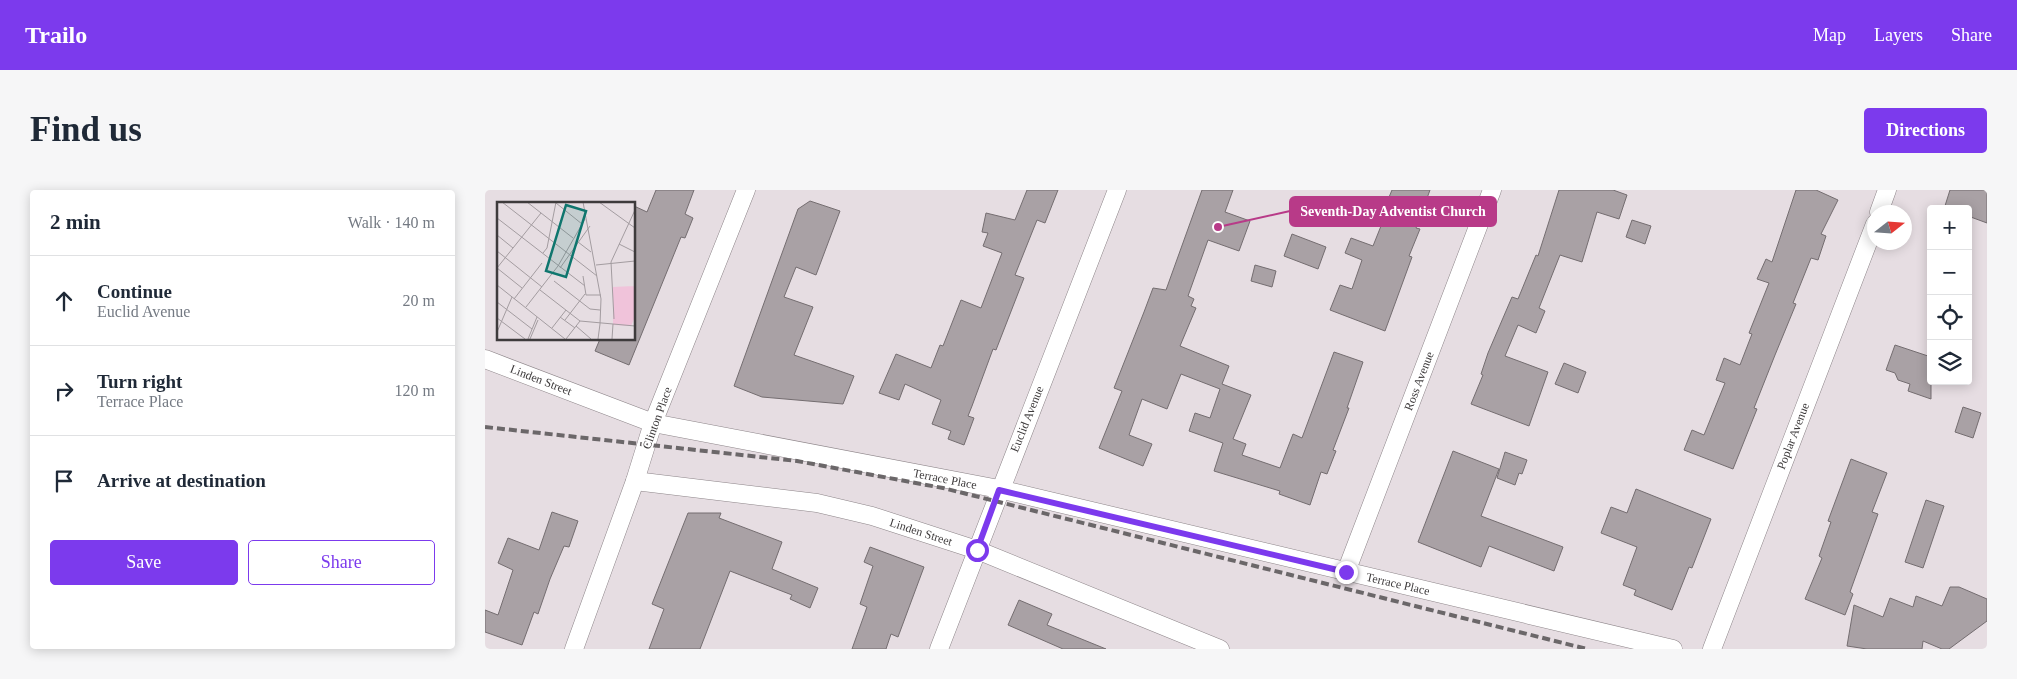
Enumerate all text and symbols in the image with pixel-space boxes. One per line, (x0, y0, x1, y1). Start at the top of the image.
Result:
text: Trailo (25, 22, 87, 48)
text: Map (1813, 25, 1846, 45)
text: Layers (1874, 25, 1923, 45)
text: Share (1951, 25, 1992, 45)
button: Directions (1864, 108, 1987, 153)
text: Find us (30, 110, 142, 149)
callout: Seventh-Day Adventist Church (1290, 197, 1496, 226)
inset map (497, 202, 635, 340)
text: Seventh-Day Adventist Church (1300, 204, 1486, 219)
north arrow (1867, 205, 1912, 250)
map controls (1927, 205, 1972, 385)
button: + (1927, 205, 1972, 250)
text: 2 min (50, 210, 101, 234)
text: Walk · 140 m (348, 214, 435, 231)
button: − (1927, 250, 1972, 295)
text: Continue (97, 281, 172, 302)
icon: ahead (50, 287, 78, 315)
text: 20 m (403, 292, 435, 309)
button: locate (1927, 295, 1972, 340)
text: Euclid Avenue (97, 303, 190, 320)
button: layers (1927, 340, 1972, 385)
street label: Ross Avenue (1401, 349, 1437, 413)
street label: Linden Street (508, 362, 574, 398)
text: Turn right (97, 371, 182, 392)
icon: right (50, 377, 78, 405)
text: 120 m (395, 382, 435, 399)
street label: Euclid Avenue (1007, 384, 1047, 454)
street label: Clinton Place (639, 385, 675, 451)
text: Terrace Place (97, 393, 183, 410)
street label: Poplar Avenue (1774, 401, 1812, 471)
street label: Terrace Place (912, 466, 978, 492)
icon: arrive (50, 467, 78, 495)
text: Arrive at destination (97, 470, 266, 491)
street label: Linden Street (888, 515, 955, 549)
route start (966, 539, 989, 562)
button: Save (50, 540, 238, 585)
button: Share (248, 540, 435, 585)
route end (1335, 561, 1358, 584)
street label: Terrace Place (1365, 570, 1431, 598)

